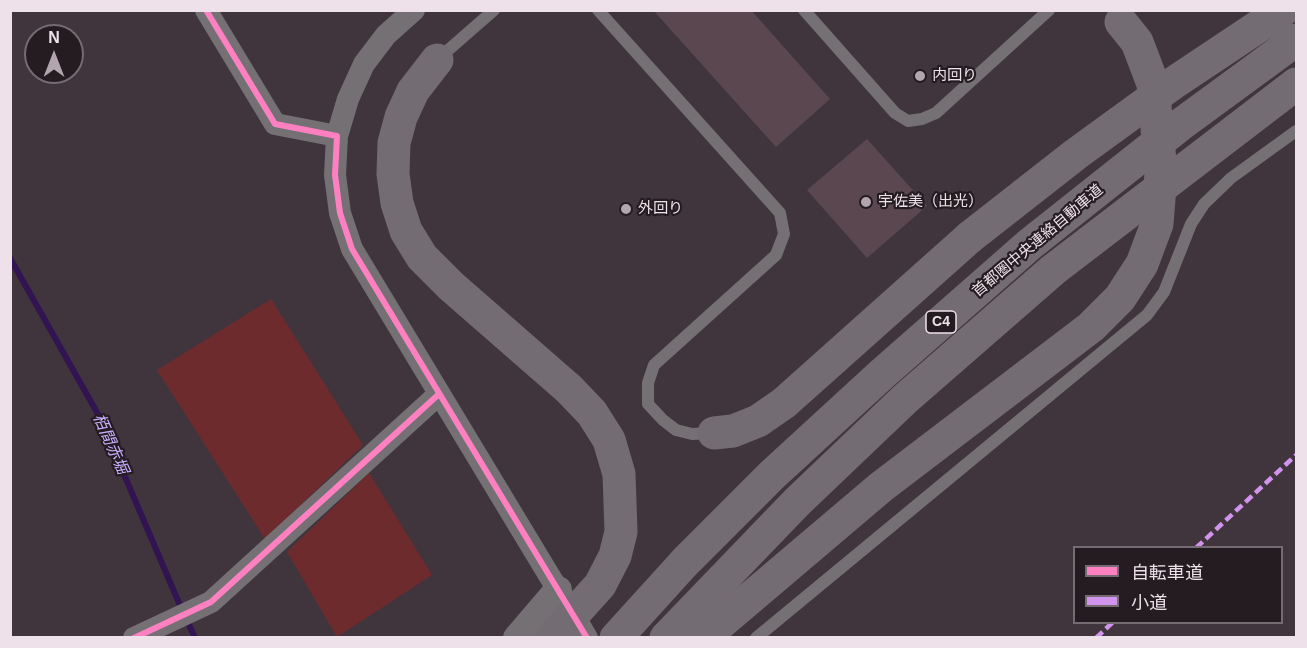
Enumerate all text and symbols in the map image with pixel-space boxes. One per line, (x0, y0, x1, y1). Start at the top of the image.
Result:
north arrow (24, 24, 84, 84)
text: N (48, 29, 60, 46)
place label: 内回り (932, 67, 977, 85)
marker: 内回り (913, 69, 927, 83)
street label: 首都圏中央連絡自動車道 (969, 181, 1107, 301)
place label: 宇佐美（出光） (878, 193, 983, 211)
marker: 宇佐美（出光） (859, 195, 873, 209)
place label: 外回り (638, 200, 683, 218)
marker: 外回り (619, 202, 633, 216)
road number: C4 (926, 311, 956, 333)
water label: 栢間赤堀 (88, 411, 132, 477)
legend (1073, 546, 1283, 624)
text: 自転車道 (1131, 563, 1203, 583)
text: 小道 (1131, 593, 1167, 613)

